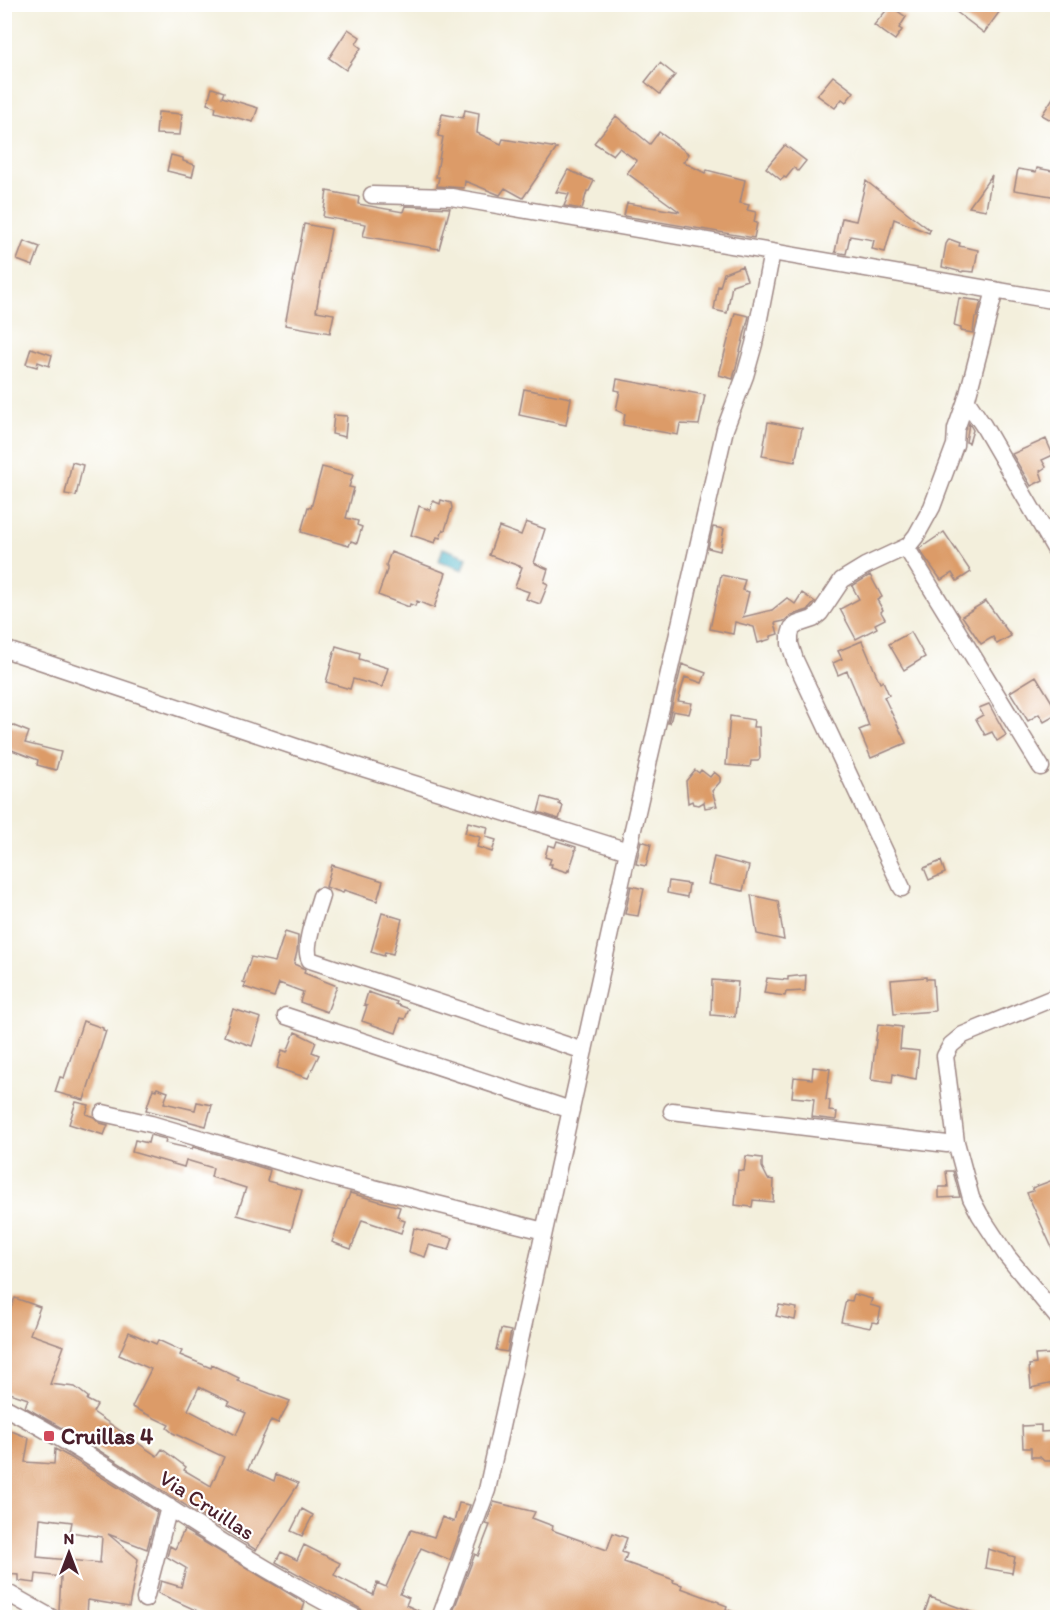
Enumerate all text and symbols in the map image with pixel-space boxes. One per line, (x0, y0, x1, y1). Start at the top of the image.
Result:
place label: Cruillas 4 (61, 1423, 154, 1450)
marker: Cruillas 4 (42, 1429, 56, 1443)
street label: Via Cruillas (154, 1464, 260, 1546)
north arrow (39, 1523, 99, 1583)
text: N (64, 1529, 74, 1548)

